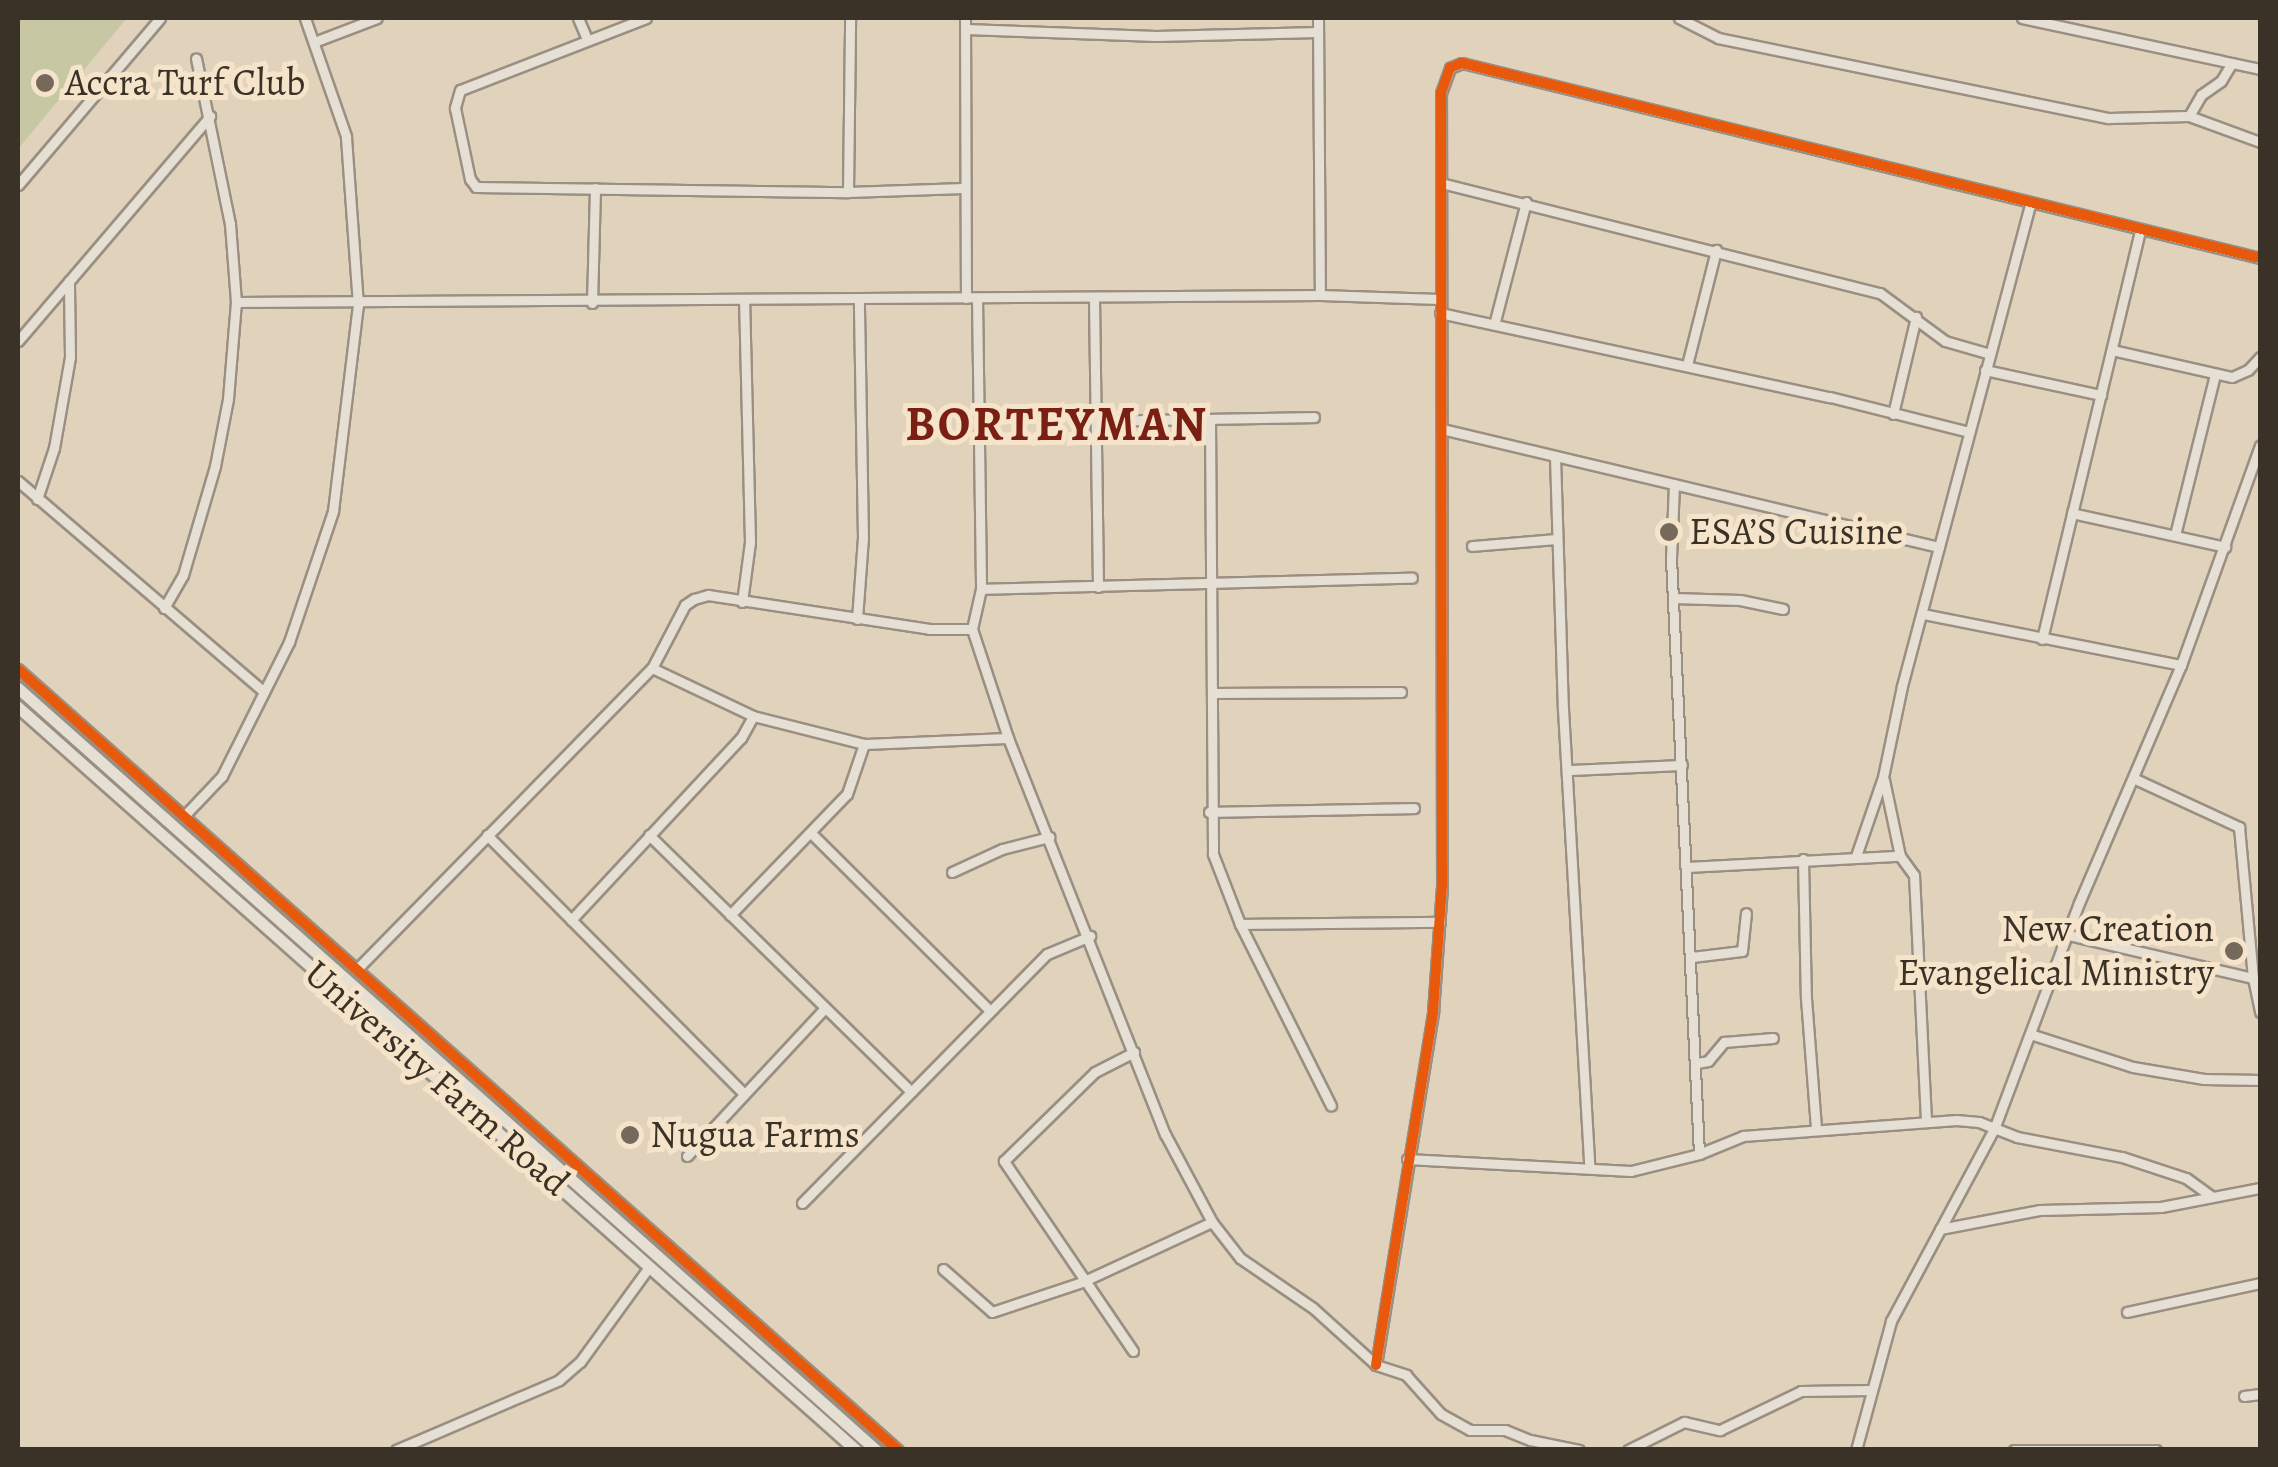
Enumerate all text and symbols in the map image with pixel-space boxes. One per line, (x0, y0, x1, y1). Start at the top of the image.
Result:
place label: Accra Turf Club (65, 60, 305, 106)
marker: Accra Turf Club (34, 72, 56, 94)
district label: BORTEYMAN (905, 396, 1209, 454)
place label: ESA’S Cuisine (1689, 509, 1903, 555)
marker: ESA’S Cuisine (1658, 521, 1680, 543)
place label: New Creation Evangelical Ministry (1898, 906, 2214, 996)
marker: New Creation Evangelical Ministry (2223, 940, 2245, 962)
street label: University Farm Road (295, 951, 579, 1205)
place label: Nugua Farms (650, 1112, 860, 1158)
marker: Nugua Farms (619, 1124, 641, 1146)

